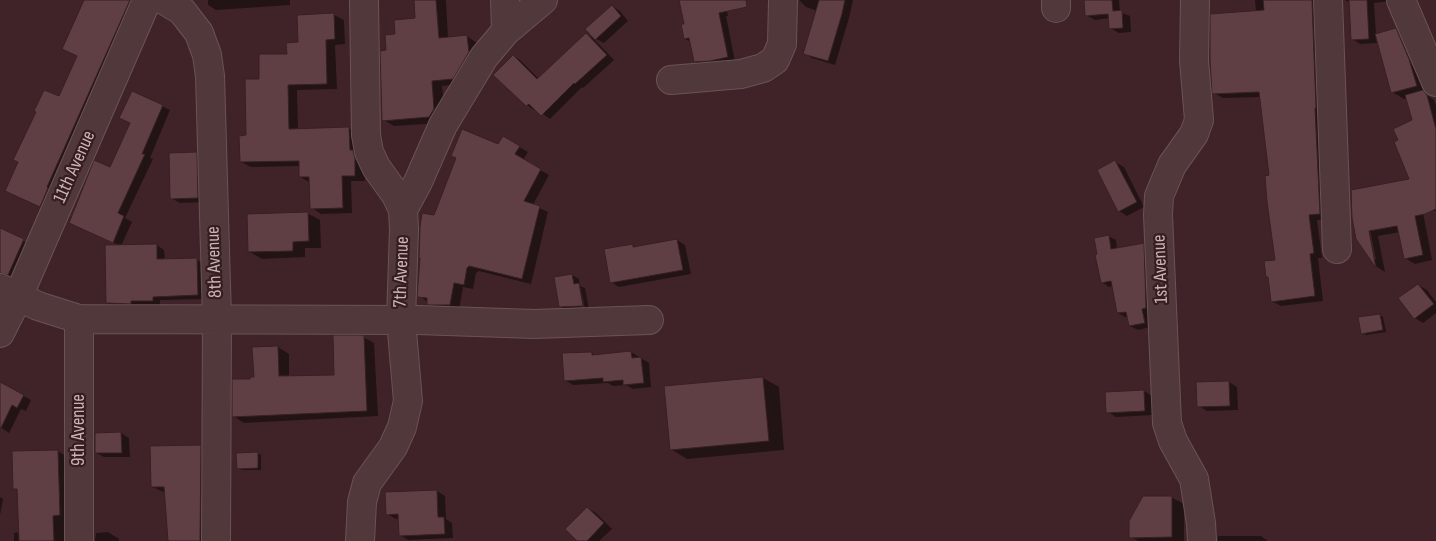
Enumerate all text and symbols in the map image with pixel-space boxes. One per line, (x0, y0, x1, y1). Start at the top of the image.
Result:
street label: 11th Avenue (49, 127, 101, 207)
street label: 8th Avenue (202, 226, 228, 298)
street label: 1st Avenue (1148, 234, 1174, 304)
street label: 7th Avenue (389, 236, 415, 308)
street label: 9th Avenue (68, 394, 90, 466)

